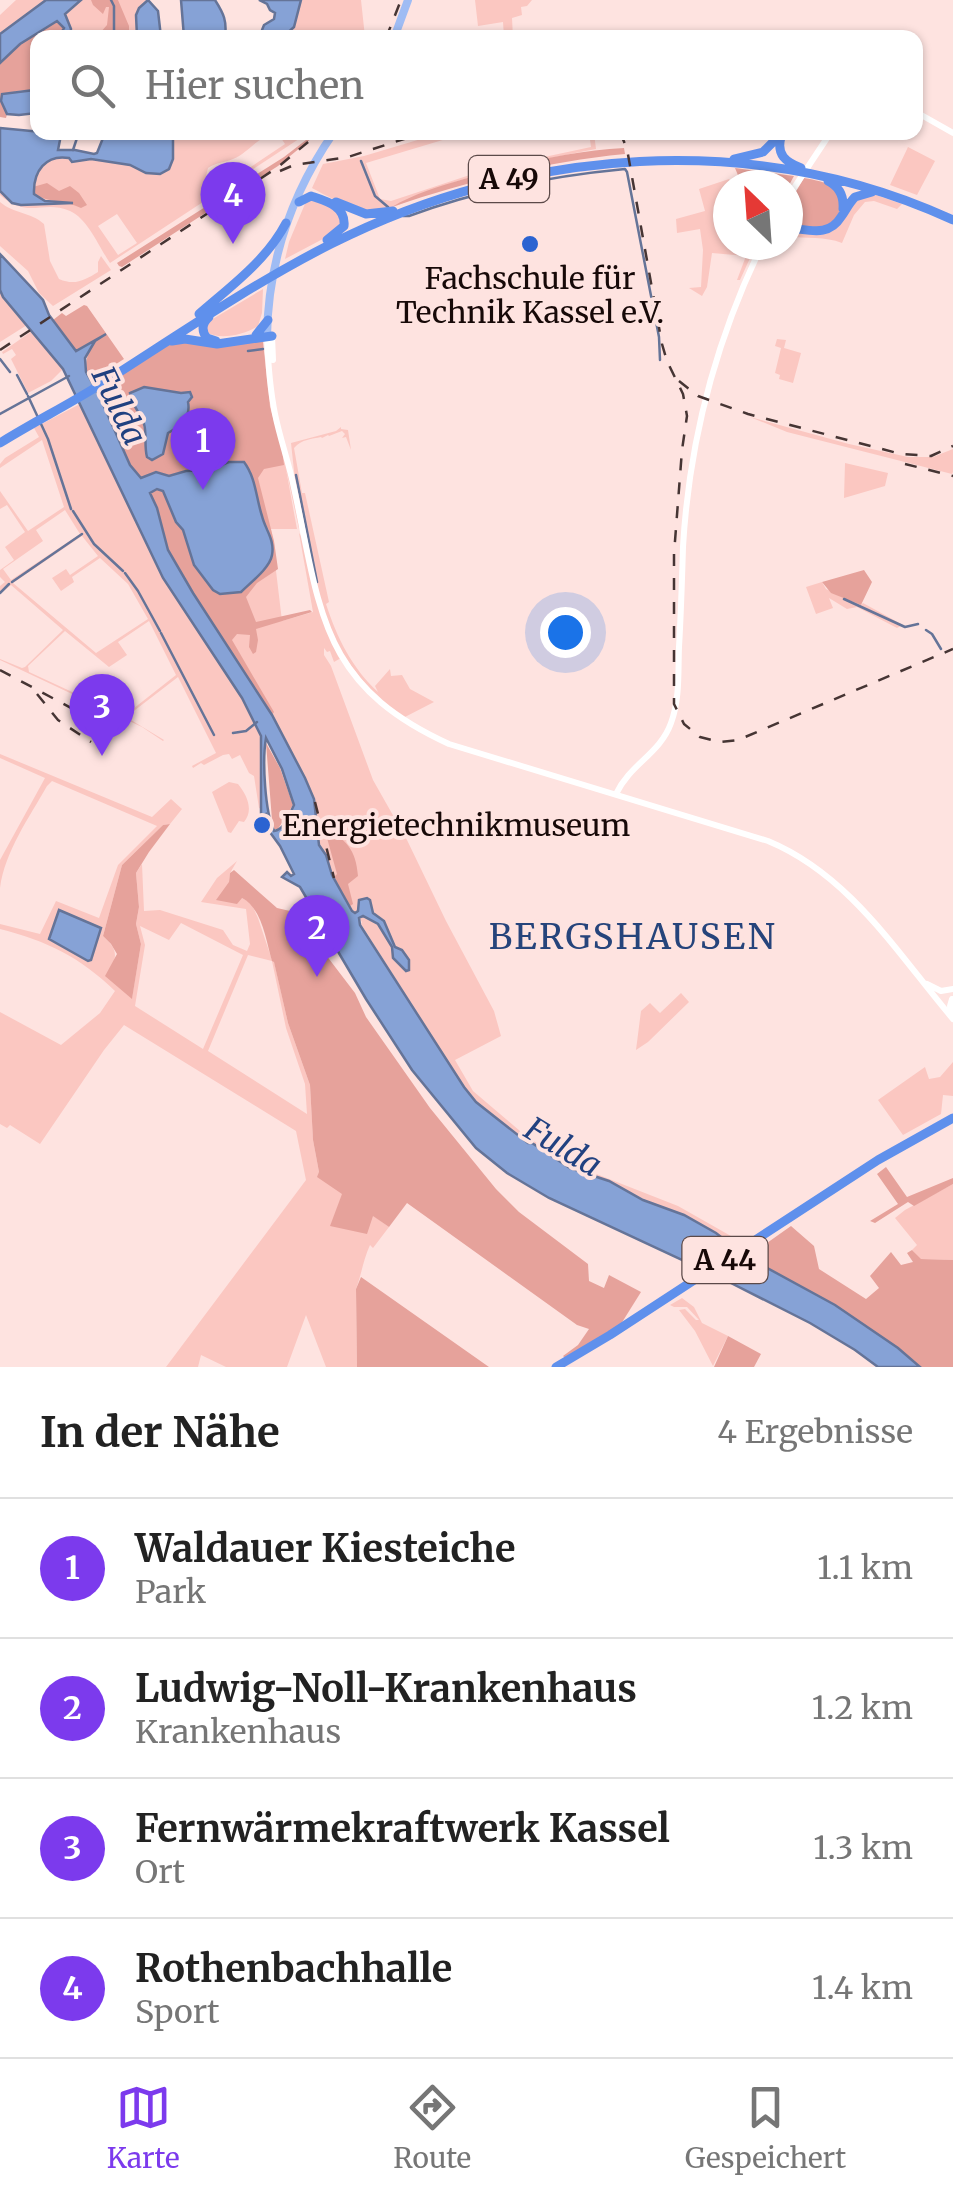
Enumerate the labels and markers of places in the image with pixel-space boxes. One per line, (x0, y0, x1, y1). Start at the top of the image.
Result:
pin: 4 (200, 162, 266, 244)
marker: Fachschule für Technik Kassel e.V. (519, 233, 541, 255)
place label: Fachschule für Technik Kassel e.V. (396, 259, 664, 331)
pin: 1 (170, 408, 236, 490)
pin: 3 (70, 674, 134, 756)
place label: Energietechnikmuseum (282, 806, 631, 844)
marker: Energietechnikmuseum (251, 814, 273, 836)
pin: 2 (284, 894, 350, 977)

